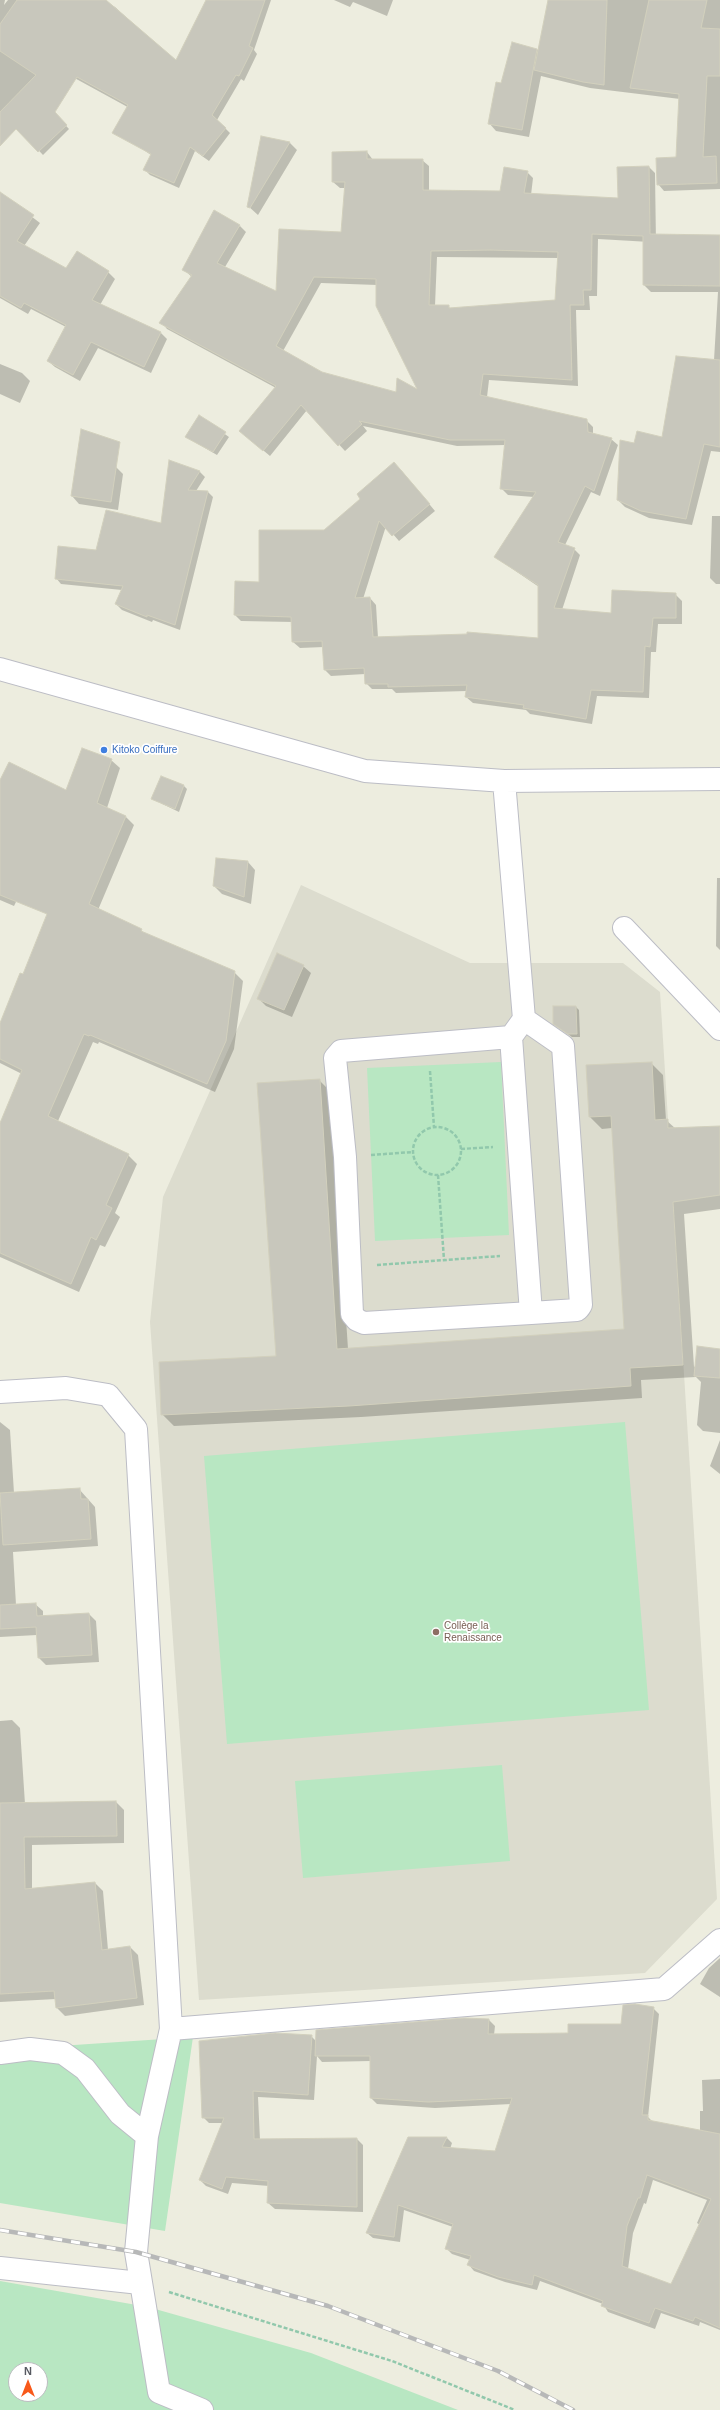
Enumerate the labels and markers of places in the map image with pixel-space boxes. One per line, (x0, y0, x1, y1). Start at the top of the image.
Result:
place label: Kitoko Coiffure (112, 744, 177, 756)
marker: Kitoko Coiffure (99, 745, 109, 755)
place label: Collège la Renaissance (444, 1620, 502, 1644)
marker: Collège la Renaissance (431, 1627, 441, 1637)

